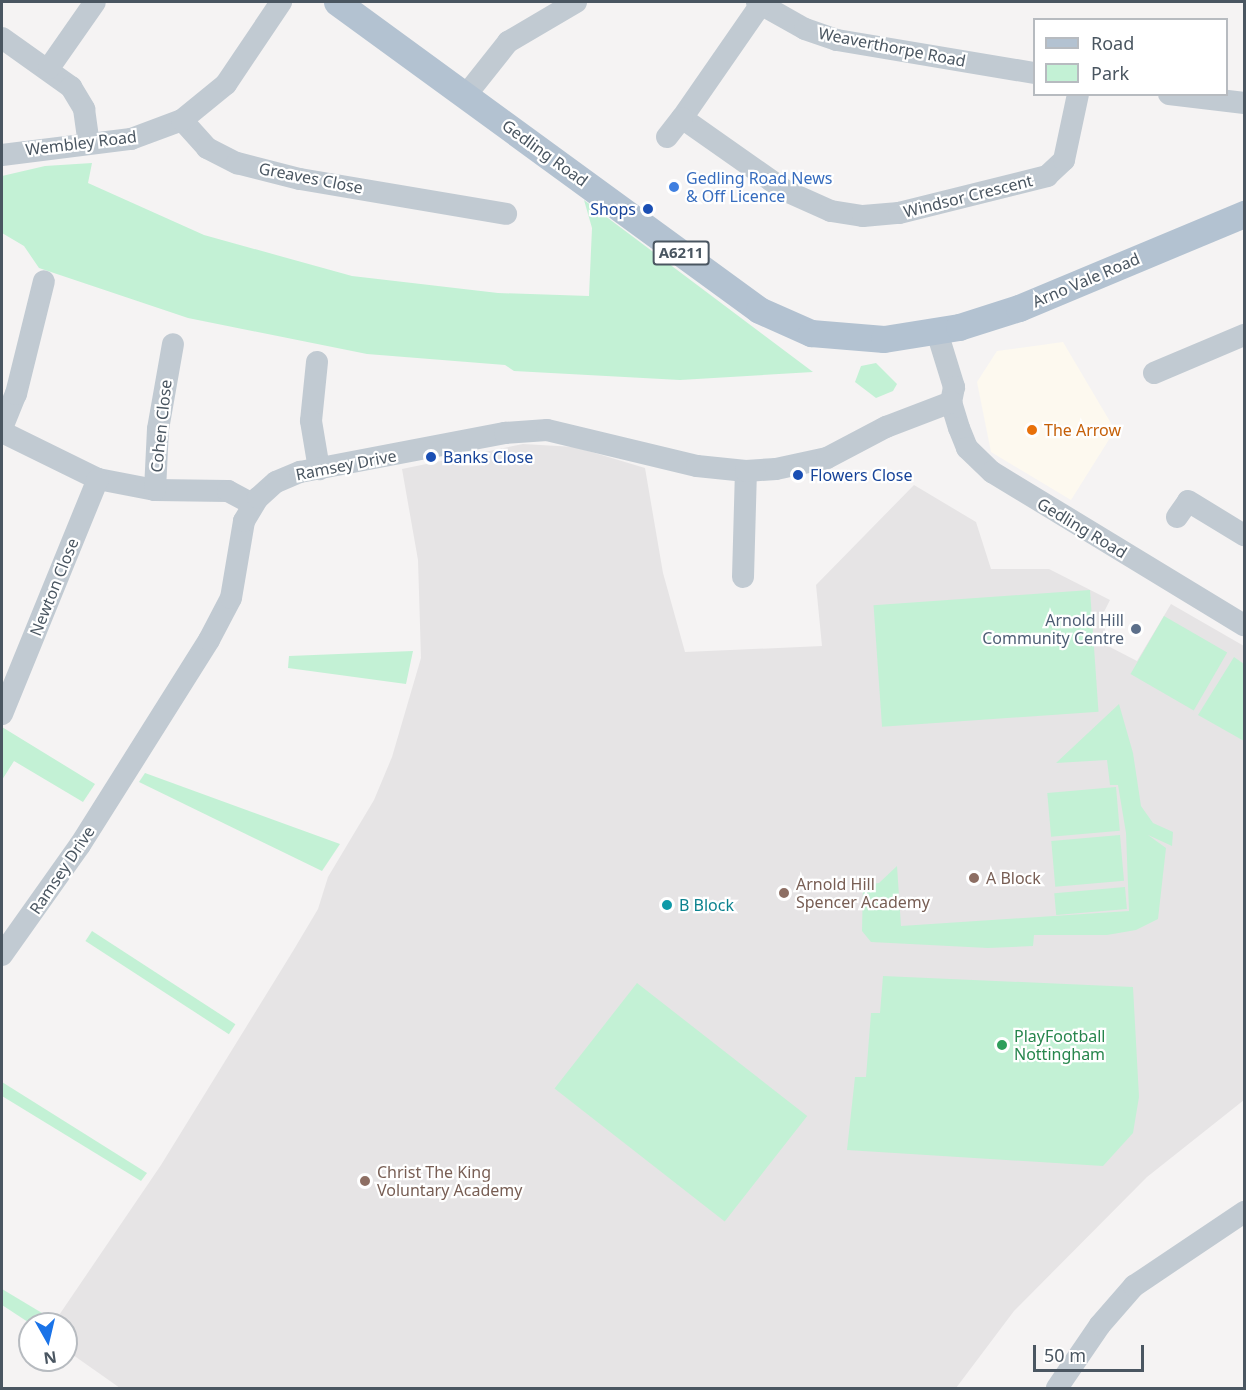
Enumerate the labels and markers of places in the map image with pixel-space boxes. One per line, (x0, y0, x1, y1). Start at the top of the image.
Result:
place label: Gedling Road News & Off Licence (686, 168, 832, 206)
marker: Gedling Road News & Off Licence (667, 180, 681, 194)
place label: Shops (590, 199, 636, 219)
marker: Shops (641, 202, 655, 216)
place label: The Arrow (1044, 420, 1121, 440)
marker: The Arrow (1025, 423, 1039, 437)
place label: Banks Close (443, 447, 533, 467)
marker: Banks Close (424, 450, 438, 464)
place label: Flowers Close (810, 465, 912, 485)
marker: Flowers Close (791, 468, 805, 482)
place label: Arnold Hill Community Centre (982, 610, 1124, 648)
marker: Arnold Hill Community Centre (1129, 622, 1143, 636)
place label: A Block (986, 868, 1041, 888)
marker: A Block (967, 871, 981, 885)
place label: Arnold Hill Spencer Academy (796, 874, 930, 912)
marker: Arnold Hill Spencer Academy (777, 886, 791, 900)
place label: B Block (679, 895, 734, 915)
marker: B Block (660, 898, 674, 912)
place label: PlayFootball Nottingham (1014, 1026, 1105, 1064)
marker: PlayFootball Nottingham (995, 1038, 1009, 1052)
place label: Christ The King Voluntary Academy (377, 1162, 522, 1200)
marker: Christ The King Voluntary Academy (358, 1174, 372, 1188)

